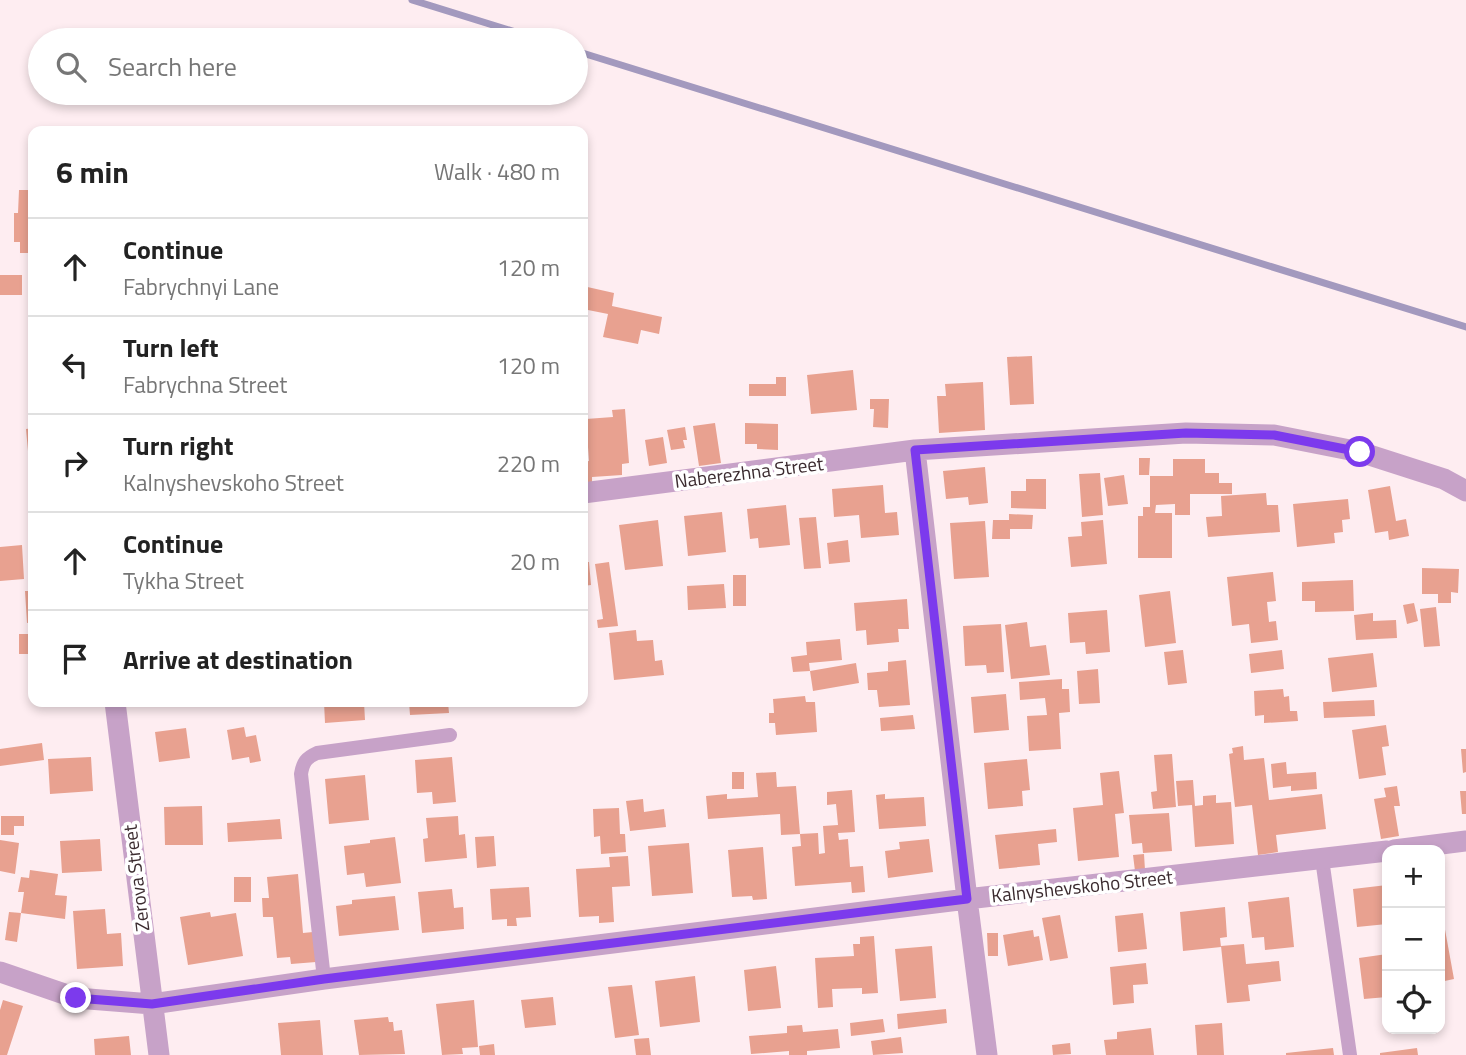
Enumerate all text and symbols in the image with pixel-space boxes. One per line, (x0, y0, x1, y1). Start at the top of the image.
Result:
search box (28, 28, 588, 105)
text: Search here (108, 47, 237, 86)
icon: search (52, 48, 90, 86)
text: 6 min (56, 149, 129, 195)
text: Walk · 480 m (434, 154, 560, 189)
text: Continue (123, 230, 223, 269)
icon: ahead (56, 248, 94, 286)
text: 120 m (497, 250, 560, 285)
text: Fabrychnyi Lane (123, 269, 279, 304)
text: Turn left (123, 328, 218, 367)
icon: left (56, 346, 94, 384)
text: 120 m (497, 348, 560, 383)
text: Fabrychna Street (123, 367, 287, 402)
text: Turn right (123, 426, 234, 465)
route start (1344, 436, 1375, 467)
icon: right (56, 444, 94, 482)
text: 220 m (497, 446, 560, 481)
street label: Naberezhna Street (673, 448, 825, 495)
text: Kalnyshevskoho Street (123, 465, 344, 500)
text: Continue (123, 524, 223, 563)
icon: ahead (56, 542, 94, 580)
text: 20 m (510, 544, 560, 579)
text: Tykha Street (123, 563, 244, 598)
icon: arrive (56, 640, 94, 678)
text: Arrive at destination (123, 640, 353, 679)
street label: Zerova Street (115, 823, 156, 933)
map controls (1382, 845, 1445, 1034)
button: + (1382, 845, 1445, 908)
street label: Kalnyshevskoho Street (990, 862, 1175, 909)
button: − (1382, 908, 1445, 971)
button: locate (1382, 971, 1445, 1034)
route end (60, 982, 91, 1013)

